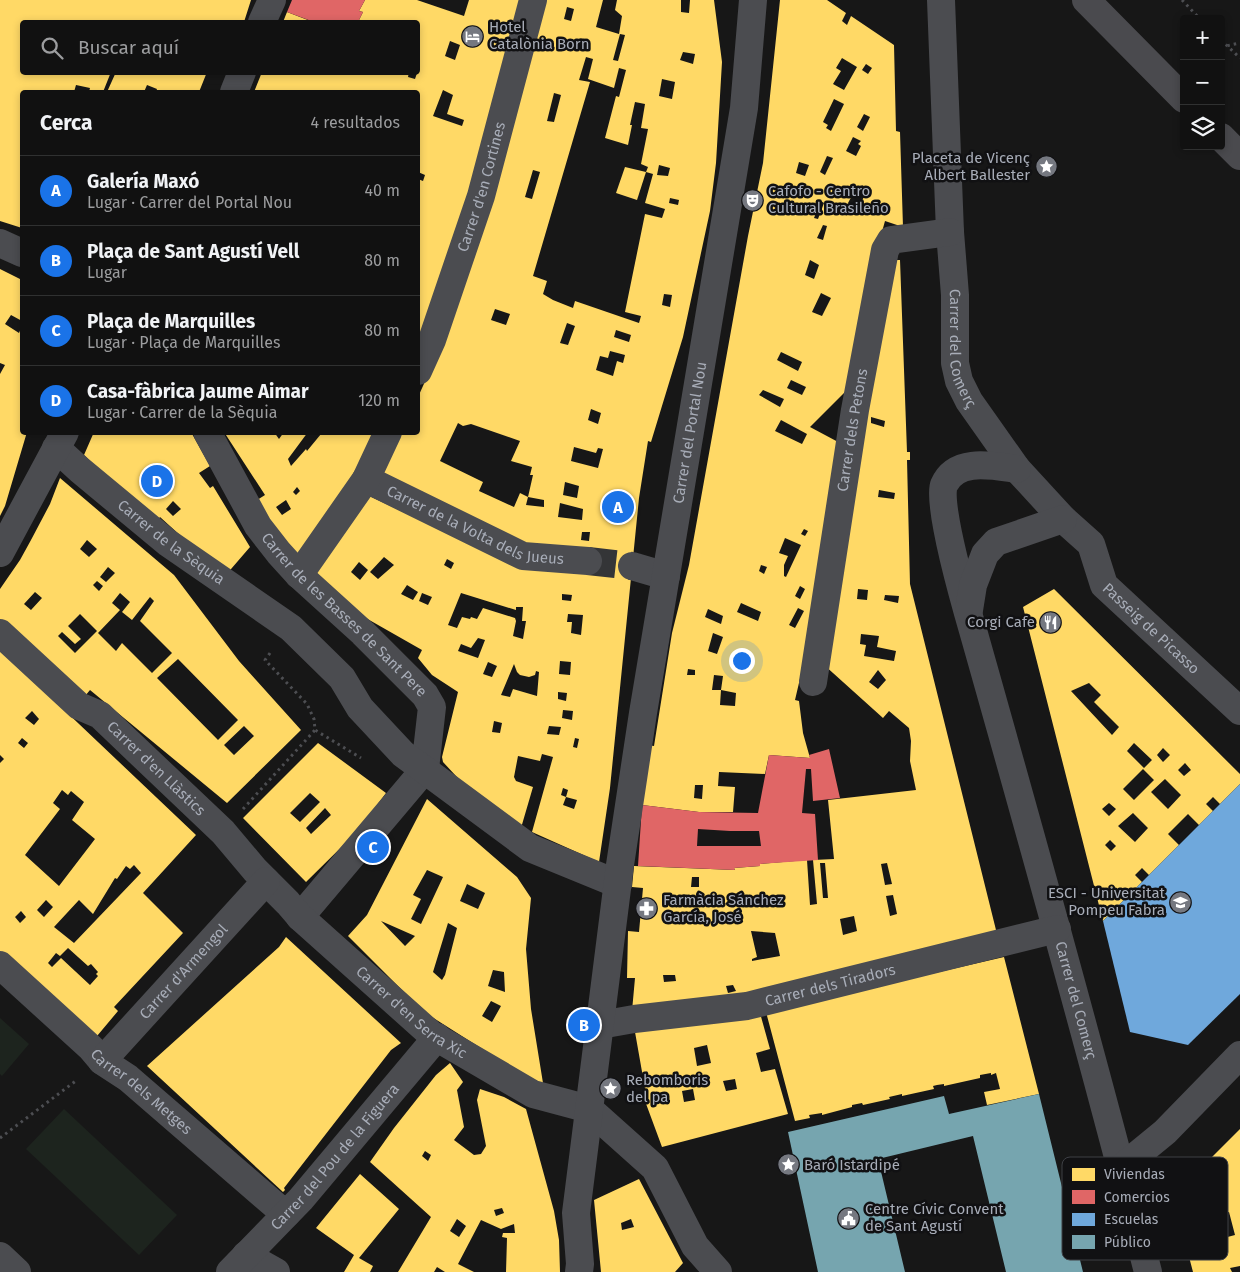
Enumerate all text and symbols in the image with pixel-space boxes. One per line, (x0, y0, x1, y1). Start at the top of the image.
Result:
map controls (1180, 15, 1225, 150)
button: + (1180, 15, 1225, 60)
place label: Hotel Catalònia Born (489, 18, 589, 53)
search box (20, 20, 420, 75)
hotel icon: Hotel Catalònia Born (461, 24, 485, 48)
icon: search (38, 34, 66, 62)
text: Buscar aquí (78, 36, 179, 59)
button: − (1180, 60, 1225, 105)
button: layers (1180, 105, 1225, 150)
text: Cerca (40, 110, 92, 136)
text: 4 resultados (311, 113, 400, 132)
street label: Carrer d'en Cortines (454, 120, 509, 254)
place label: Placeta de Vicenç Albert Ballester (912, 149, 1030, 184)
place icon: Placeta de Vicenç Albert Ballester (1034, 155, 1058, 179)
text: Galería Maxó (87, 170, 199, 193)
text: A (51, 181, 61, 200)
text: 40 m (365, 181, 400, 200)
place label: Cafofo - Centro Cultural Brasileño (768, 182, 889, 217)
theatre icon: Cafofo - Centro Cultural Brasileño (740, 188, 764, 212)
text: Lugar · Carrer del Portal Nou (87, 193, 292, 212)
text: Plaça de Sant Agustí Vell (87, 240, 299, 263)
text: B (51, 251, 61, 270)
text: 80 m (364, 251, 400, 270)
text: Lugar (87, 263, 127, 282)
street label: Carrer del Comerç (946, 288, 980, 412)
text: Plaça de Marquilles (87, 310, 255, 333)
text: C (51, 321, 61, 340)
text: 80 m (364, 321, 400, 340)
text: Lugar · Plaça de Marquilles (87, 333, 280, 352)
street label: Carrer del Portal Nou (669, 360, 710, 505)
street label: Carrer dels Petons (834, 367, 872, 493)
text: Casa-fàbrica Jaume Aimar (87, 380, 309, 403)
text: D (51, 391, 61, 410)
text: 120 m (358, 391, 400, 410)
text: Lugar · Carrer de la Sèquia (87, 403, 277, 422)
pin: D (141, 462, 173, 500)
street label: Carrer de la Volta dels Jueus (384, 482, 565, 568)
pin: A (602, 488, 634, 526)
street label: Carrer de la Sèquia (114, 496, 228, 588)
street label: Carrer de les Basses de Sant Pere (258, 529, 431, 701)
street label: Passeig de Picasso (1099, 579, 1203, 678)
restaurant icon: Corgi Cafe (1039, 610, 1063, 634)
place label: Corgi Cafe (967, 613, 1035, 631)
your location (729, 648, 755, 674)
street label: Carrer d'en Llàstics (103, 717, 209, 820)
pin: C (357, 828, 389, 866)
place label: ESCI - Universitat Pompeu Fabra (1048, 884, 1166, 919)
school or university icon: ESCI - Universitat Pompeu Fabra (1169, 890, 1193, 914)
place label: Farmàcia Sánchez García, José (663, 891, 784, 926)
pharmacy icon: Farmàcia Sánchez García, José (635, 897, 659, 921)
street label: Carrer d'Armengol (136, 920, 232, 1023)
street label: Carrer del Comerç (1051, 939, 1101, 1061)
street label: Carrer dels Tiradors (763, 960, 897, 1010)
street label: Carrer d'en Serra Xic (352, 962, 470, 1062)
pin: B (568, 1006, 600, 1044)
street label: Carrer dels Metges (87, 1045, 196, 1138)
place label: Rebomboris del pa (626, 1071, 708, 1106)
place icon: Rebomboris del pa (598, 1077, 622, 1101)
street label: Carrer del Pou de la Figuera (267, 1080, 403, 1234)
place icon: Baró Istardipé (776, 1153, 800, 1177)
place label: Baró Istardipé (804, 1156, 900, 1174)
legend (1062, 1157, 1228, 1260)
text: Viviendas (1104, 1166, 1165, 1183)
text: Comercios (1104, 1189, 1170, 1206)
place label: Centre Cívic Convent de Sant Agustí (865, 1200, 1004, 1235)
public building icon: Centre Cívic Convent de Sant Agustí (837, 1206, 861, 1230)
text: Escuelas (1104, 1211, 1159, 1228)
text: Público (1104, 1234, 1151, 1251)

